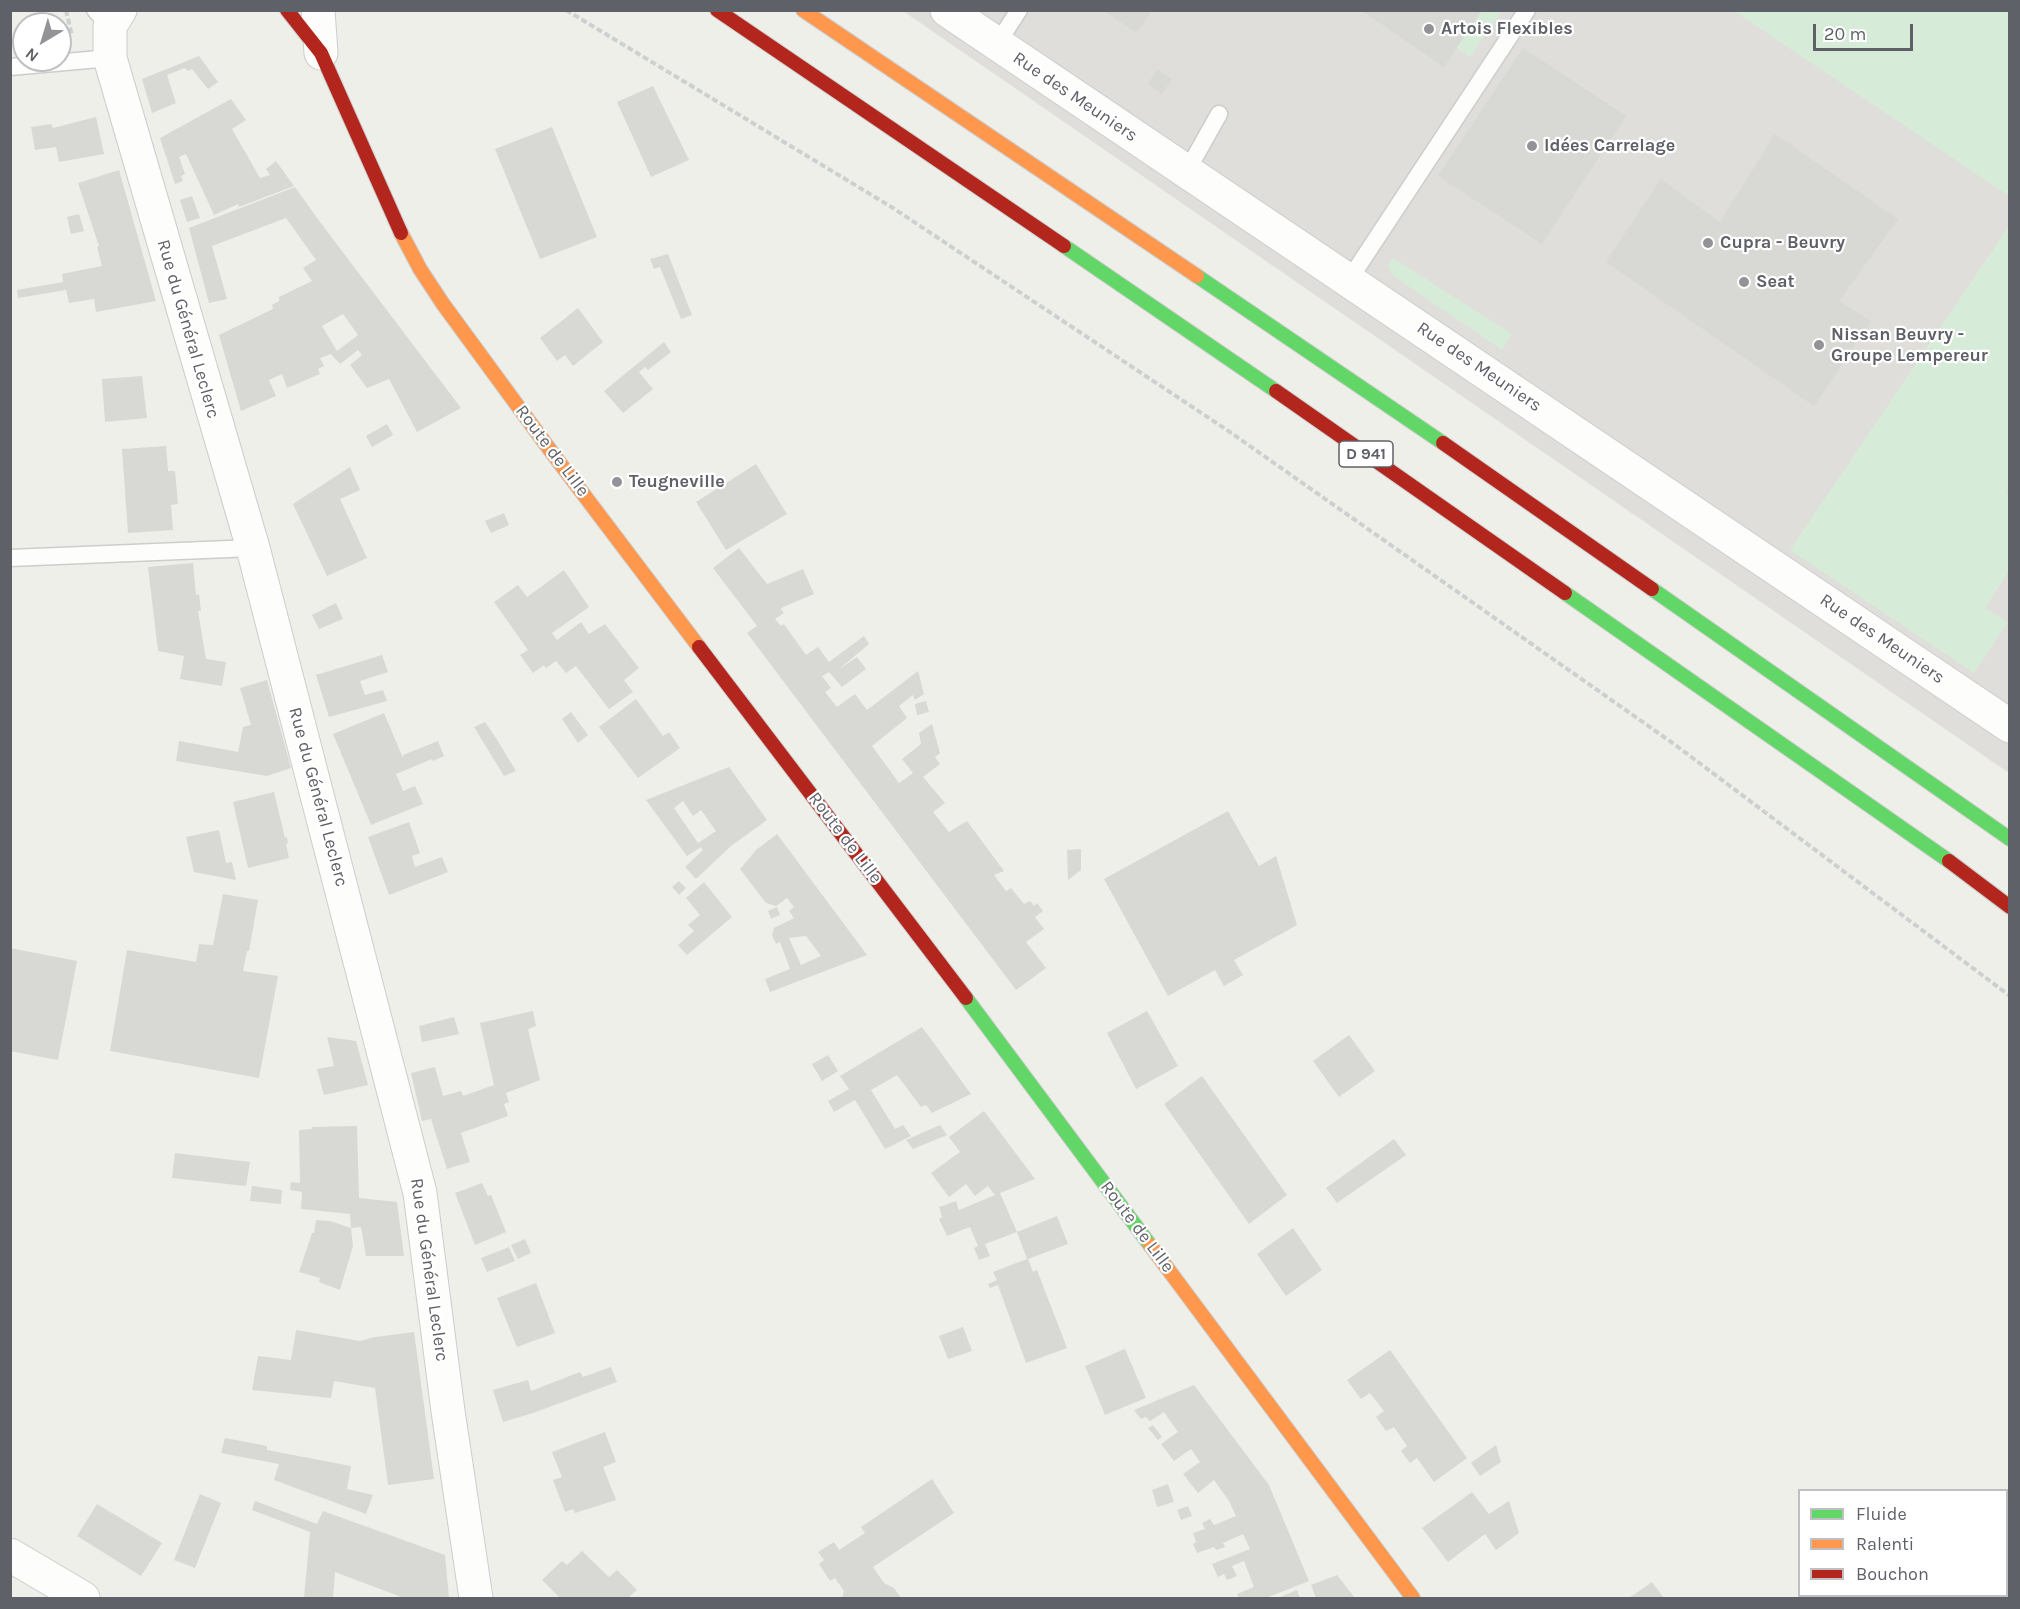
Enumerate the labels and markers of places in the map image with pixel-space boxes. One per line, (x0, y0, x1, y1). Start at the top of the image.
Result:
place label: Artois Flexibles (1441, 18, 1573, 40)
marker: Artois Flexibles (1422, 22, 1436, 36)
place label: Idées Carrelage (1544, 135, 1675, 157)
marker: Idées Carrelage (1525, 139, 1539, 153)
place label: Cupra - Beuvry (1720, 232, 1845, 254)
marker: Cupra - Beuvry (1701, 236, 1715, 250)
place label: Seat (1756, 271, 1795, 293)
marker: Seat (1737, 275, 1751, 289)
place label: Nissan Beuvry - Groupe Lempereur (1831, 324, 1988, 366)
marker: Nissan Beuvry - Groupe Lempereur (1812, 338, 1826, 352)
place label: Teugneville (629, 471, 725, 493)
marker: Teugneville (610, 475, 624, 489)

